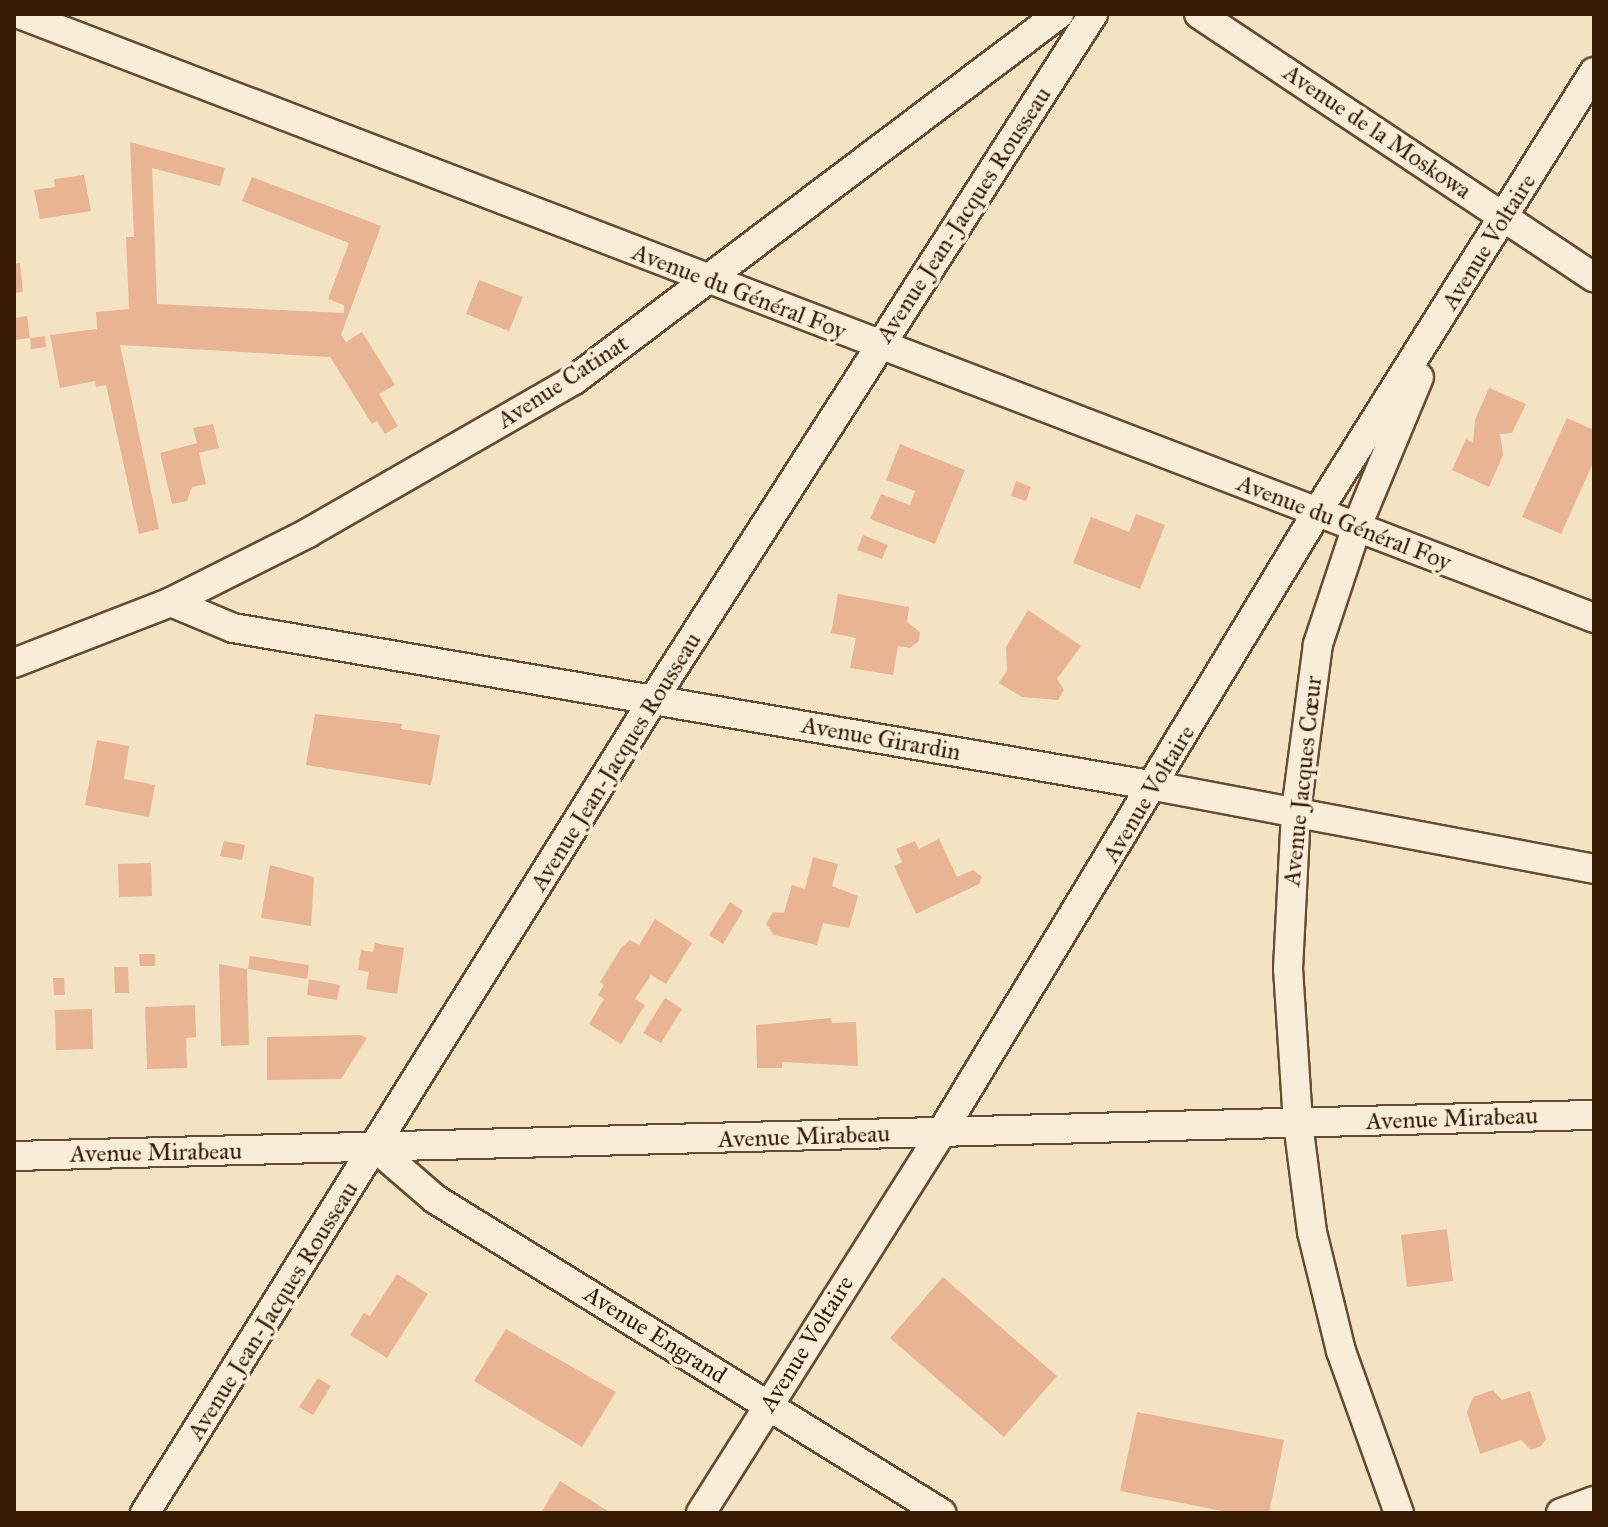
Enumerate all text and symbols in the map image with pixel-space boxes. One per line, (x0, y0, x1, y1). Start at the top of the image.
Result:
street label: Avenue de la Moskowa (1278, 58, 1476, 206)
street label: Avenue Jean-Jacques Rousseau (870, 82, 1058, 348)
street label: Avenue Voltaire (1436, 169, 1542, 315)
street label: Avenue du Général Foy (628, 238, 850, 346)
street label: Avenue Catinat (492, 329, 634, 435)
street label: Avenue du Général Foy (1233, 469, 1455, 577)
street label: Avenue Jean-Jacques Rousseau (525, 628, 707, 896)
street label: Avenue Jacques Cœur (1278, 674, 1328, 888)
street label: Avenue Girardin (799, 711, 963, 767)
street label: Avenue Voltaire (1097, 720, 1201, 868)
street label: Avenue Mirabeau (1365, 1102, 1539, 1136)
street label: Avenue Mirabeau (717, 1120, 891, 1154)
street label: Avenue Mirabeau (70, 1137, 242, 1169)
street label: Avenue Jean-Jacques Rousseau (182, 1177, 364, 1445)
street label: Avenue Voltaire (754, 1271, 860, 1417)
street label: Avenue Engrand (578, 1280, 732, 1390)

